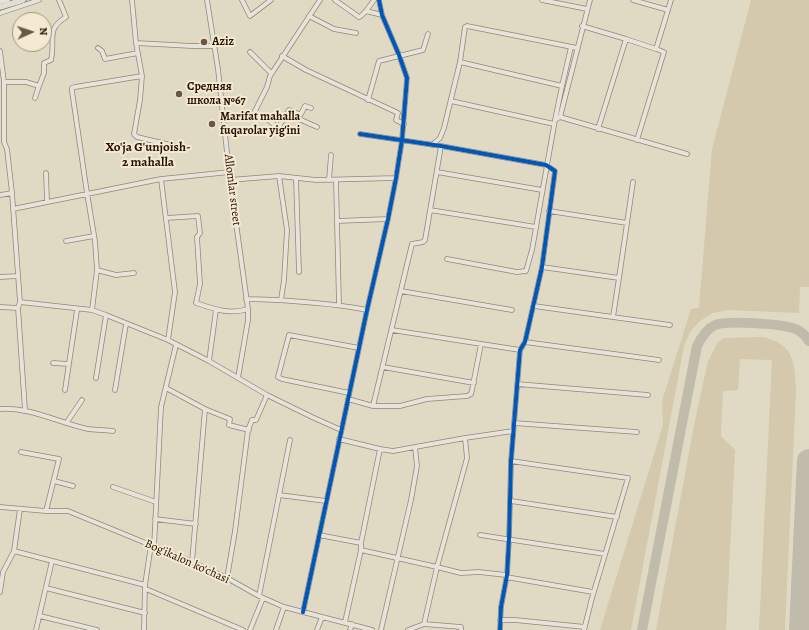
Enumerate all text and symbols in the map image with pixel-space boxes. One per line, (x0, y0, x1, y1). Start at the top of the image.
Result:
north arrow (12, 12, 52, 52)
text: N (36, 27, 51, 36)
place label: Aziz (212, 35, 234, 49)
marker: Aziz (199, 37, 209, 47)
place label: Средняя школа №67 (187, 80, 246, 108)
marker: Средняя школа №67 (174, 89, 184, 99)
place label: Marifat mahalla fuqarolar yig'ini (220, 110, 300, 138)
marker: Marifat mahalla fuqarolar yig'ini (207, 119, 217, 129)
district label: Xo'ja G'unjoish- 2 mahalla (105, 140, 191, 171)
street label: Allomlar street (220, 153, 244, 227)
street label: Bog'ikalon ko'chasi (142, 537, 232, 587)

